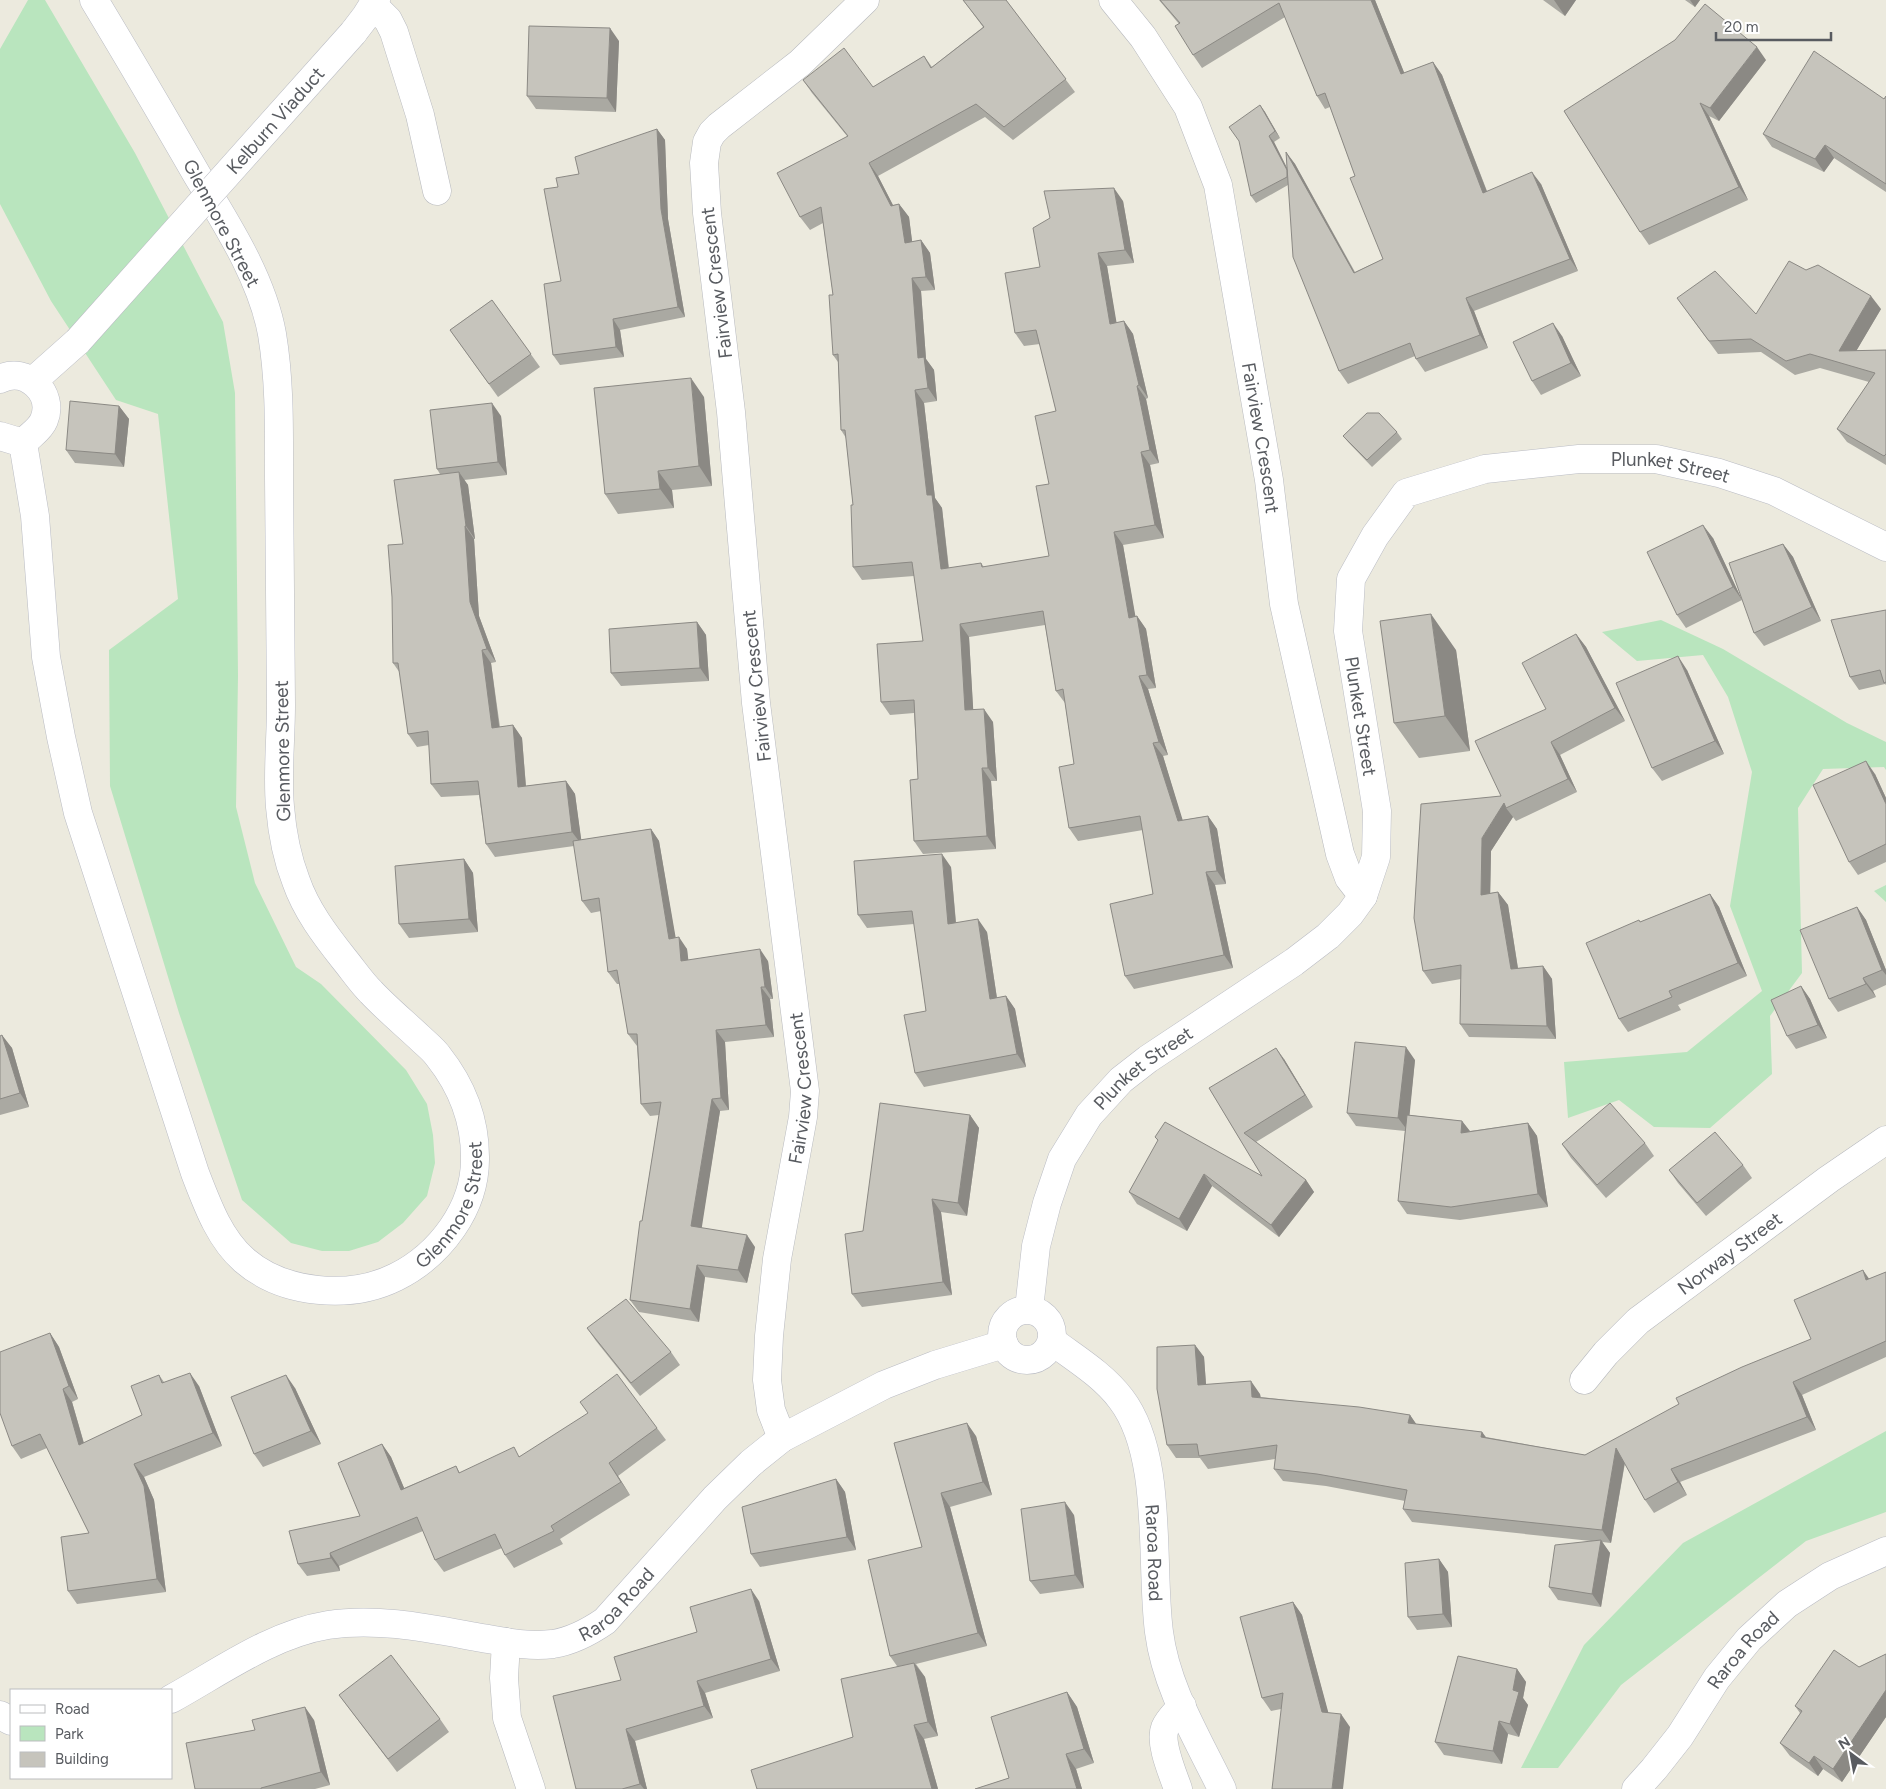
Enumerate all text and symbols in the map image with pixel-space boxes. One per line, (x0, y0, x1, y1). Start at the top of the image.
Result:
scale bar (1716, 10, 1831, 42)
text: 20 m (1724, 18, 1758, 36)
street label: Kelburn Viaduct (222, 62, 329, 179)
street label: Glenmore Street (178, 155, 265, 291)
street label: Fairview Crescent (696, 206, 737, 360)
street label: Fairview Crescent (1237, 361, 1284, 515)
street label: Plunket Street (1611, 448, 1733, 488)
street label: Fairview Crescent (737, 609, 776, 763)
street label: Plunket Street (1340, 655, 1381, 778)
street label: Glenmore Street (270, 680, 295, 822)
street label: Fairview Crescent (784, 1011, 817, 1166)
street label: Plunket Street (1089, 1022, 1197, 1115)
street label: Glenmore Street (411, 1140, 487, 1273)
street label: Norway Street (1673, 1207, 1786, 1300)
street label: Raroa Road (1140, 1503, 1167, 1602)
street label: Raroa Road (575, 1563, 659, 1647)
street label: Raroa Road (1702, 1606, 1784, 1693)
legend (10, 1689, 172, 1779)
text: Road (55, 1700, 90, 1718)
text: Park (55, 1725, 84, 1743)
north arrow (1826, 1729, 1876, 1779)
text: N (1835, 1733, 1853, 1753)
text: Building (55, 1750, 109, 1768)

